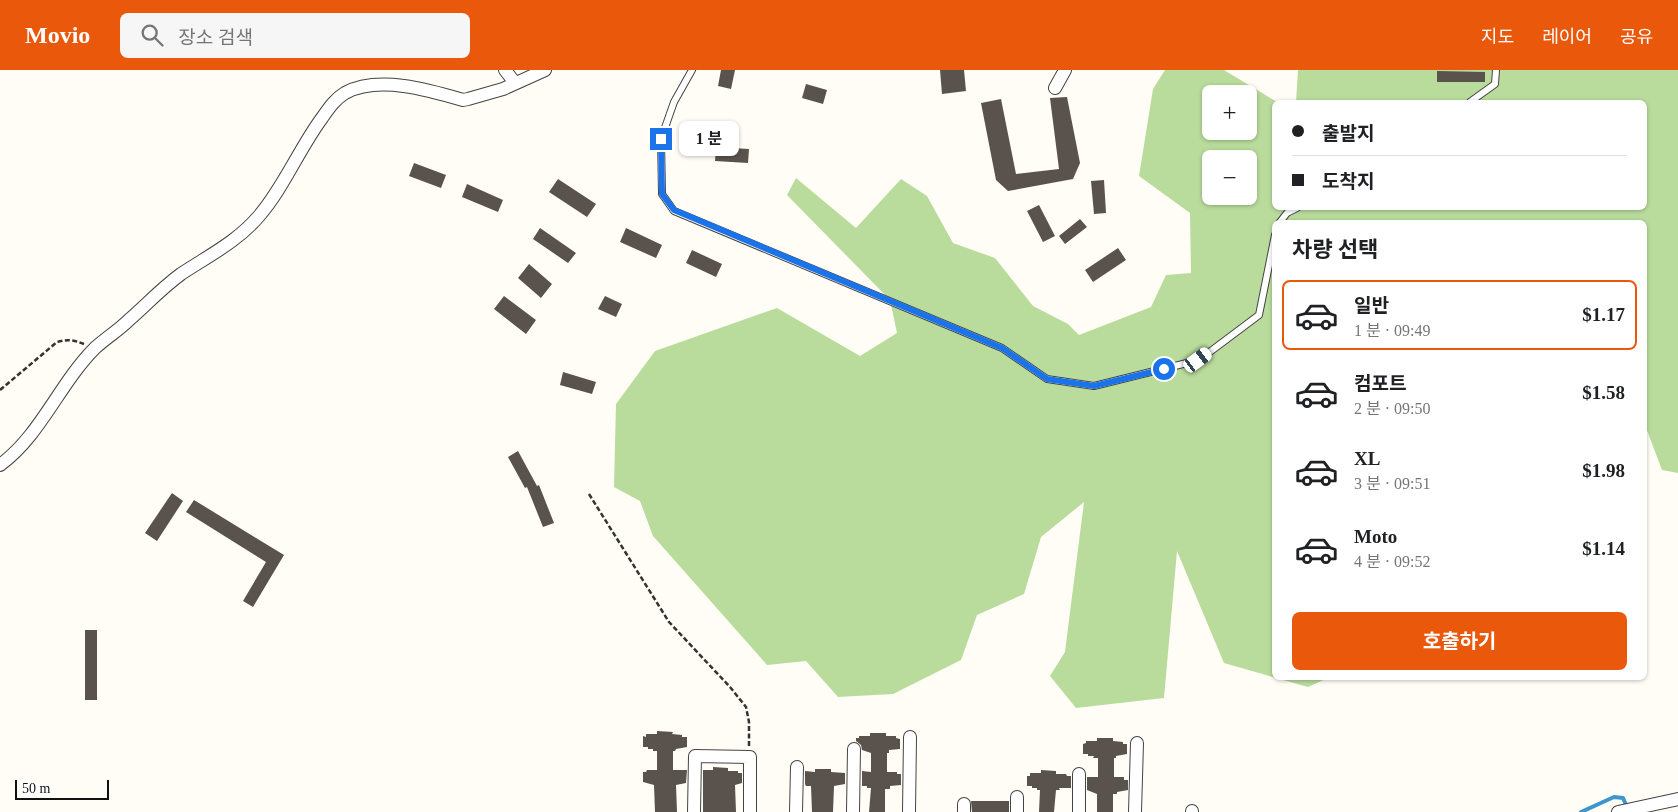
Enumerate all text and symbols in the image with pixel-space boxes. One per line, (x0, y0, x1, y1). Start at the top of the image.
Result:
search box (120, 13, 470, 58)
icon: search (138, 21, 166, 49)
text: Movio (25, 22, 90, 48)
text: 장소 검색 (178, 27, 253, 48)
text: 지도 (1481, 27, 1514, 47)
text: 레이어 (1542, 27, 1592, 47)
text: 공유 (1620, 27, 1653, 47)
map controls (1202, 85, 1257, 205)
button: + (1202, 85, 1257, 140)
callout: 1 분 (678, 122, 738, 156)
text: 출발지 (1322, 123, 1374, 144)
route end (650, 128, 672, 150)
text: 1 분 (696, 130, 722, 147)
button: − (1202, 150, 1257, 205)
text: 도착지 (1322, 171, 1374, 192)
text: 차량 선택 (1292, 237, 1378, 262)
icon: car (1294, 293, 1339, 338)
text: 일반 (1354, 295, 1389, 316)
text: $1.17 (1582, 304, 1625, 325)
text: 1 분 · 09:49 (1354, 322, 1431, 339)
car (1181, 345, 1214, 375)
route start (1153, 358, 1175, 380)
icon: car (1294, 371, 1339, 416)
text: 컴포트 (1354, 373, 1406, 394)
text: $1.58 (1582, 382, 1625, 403)
text: 2 분 · 09:50 (1354, 400, 1431, 417)
text: XL (1354, 448, 1380, 469)
icon: car (1294, 449, 1339, 494)
text: $1.98 (1582, 460, 1625, 481)
text: 3 분 · 09:51 (1354, 475, 1431, 492)
text: Moto (1354, 526, 1397, 547)
icon: car (1294, 527, 1339, 572)
text: $1.14 (1582, 538, 1625, 559)
text: 4 분 · 09:52 (1354, 553, 1431, 570)
button: 호출하기 (1292, 612, 1627, 670)
scale bar (15, 777, 109, 800)
text: 50 m (22, 781, 50, 796)

